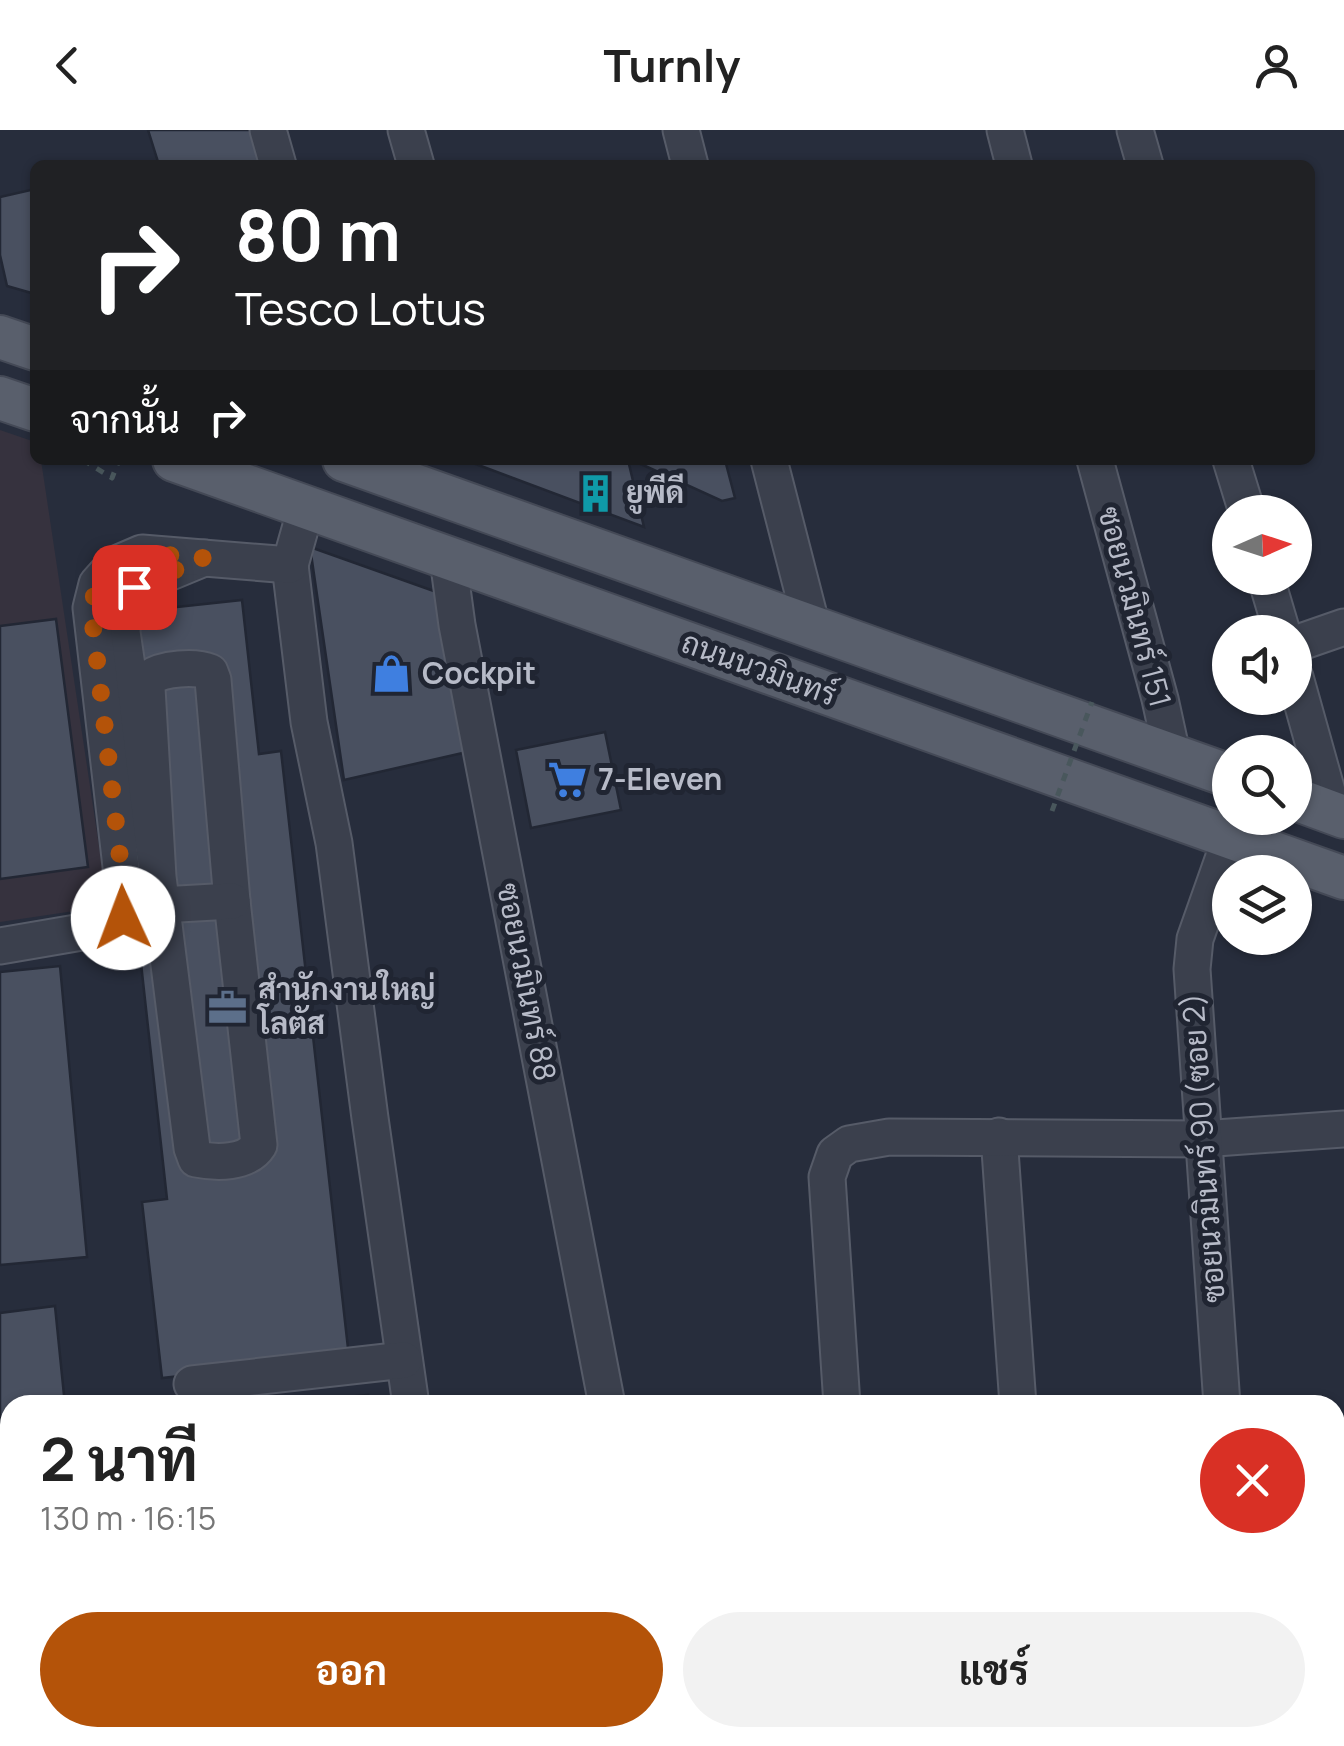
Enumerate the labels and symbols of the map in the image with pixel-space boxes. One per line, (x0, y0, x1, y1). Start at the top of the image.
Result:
place label: ยูพีดี (626, 471, 684, 514)
building icon: ยูพีดี (575, 472, 617, 514)
north arrow (1212, 495, 1312, 595)
street label: ซอยนวมินทร์ 151 (1089, 502, 1182, 712)
pin (92, 545, 177, 630)
street label: ถนนนวมินทร์ (676, 621, 843, 715)
place label: Cockpit (422, 652, 536, 693)
shop icon: Cockpit (371, 653, 413, 695)
place label: 7-Eleven (598, 758, 722, 799)
supermarket icon: 7-Eleven (547, 759, 589, 801)
position arrow (71, 866, 175, 970)
street label: ซอยนวมินทร์ 88 (488, 879, 567, 1084)
place label: สำนักงานใหญ่ โลตัส (256, 968, 436, 1043)
office icon: สำนักงานใหญ่ โลตัส (207, 986, 249, 1028)
street label: ซอยนวมินทร์ 90 (ซอย 2) (1171, 992, 1234, 1304)

